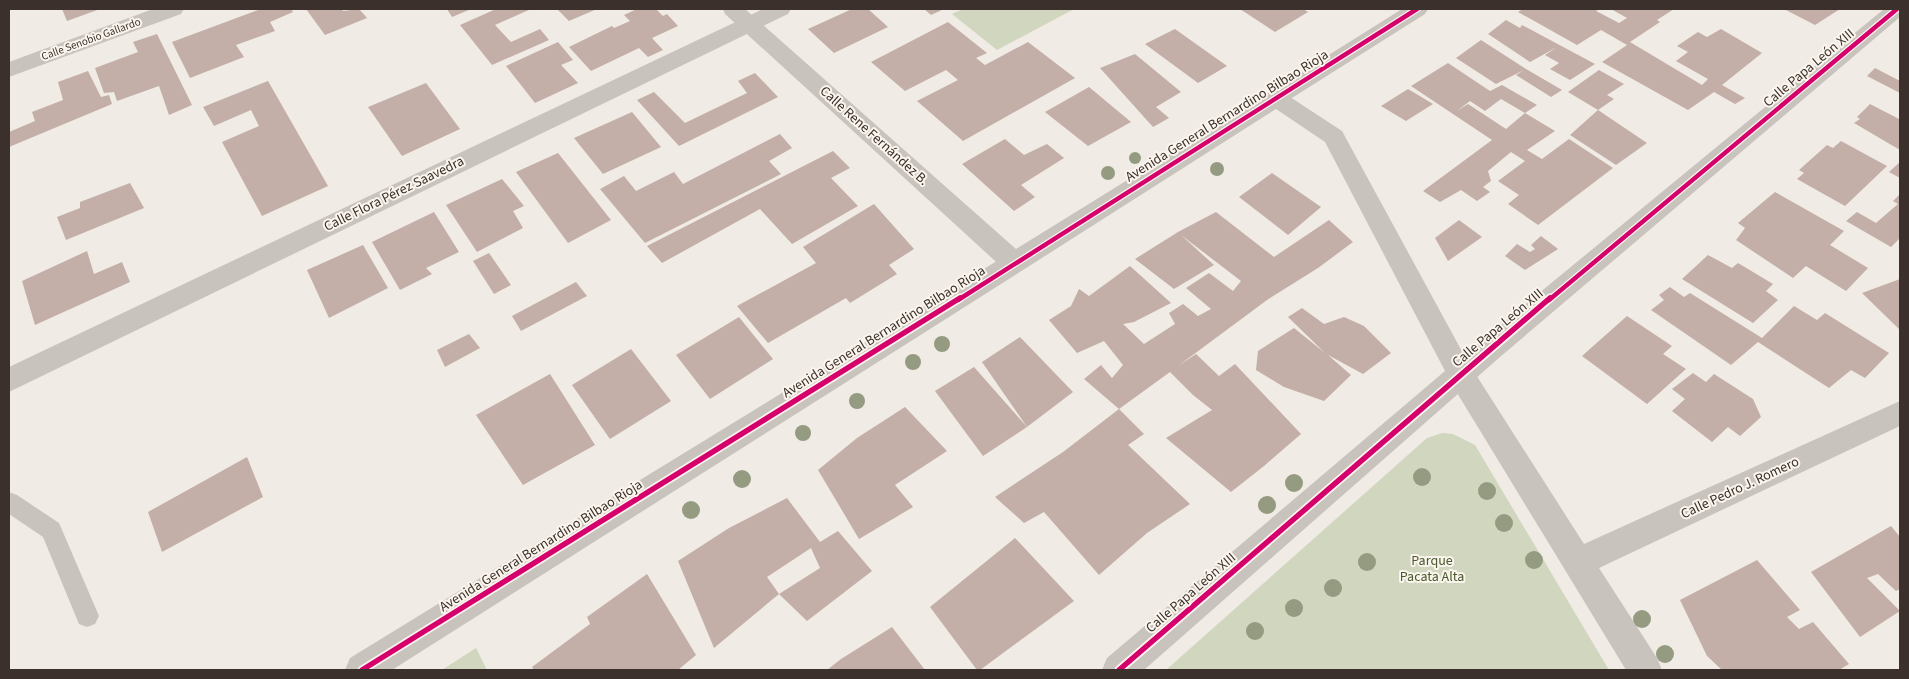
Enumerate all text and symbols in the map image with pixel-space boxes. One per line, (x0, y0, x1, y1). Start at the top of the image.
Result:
street label: Calle Senobio Gallardo (39, 14, 143, 64)
street label: Calle Papa León XIII (1759, 24, 1859, 112)
street label: Avenida General Bernardino Bilbao Rioja (1122, 45, 1332, 187)
street label: Calle Rene Fernández B. (815, 82, 933, 190)
street label: Calle Flora Pérez Saavedra (321, 151, 467, 237)
street label: Avenida General Bernardino Bilbao Rioja (779, 261, 989, 403)
street label: Calle Papa León XIII (1448, 284, 1548, 372)
street label: Calle Pedro J. Romero (1678, 452, 1802, 524)
street label: Avenida General Bernardino Bilbao Rioja (436, 475, 646, 617)
street label: Calle Papa León XIII (1142, 548, 1240, 638)
park label: Parque Pacata Alta (1400, 551, 1464, 587)

